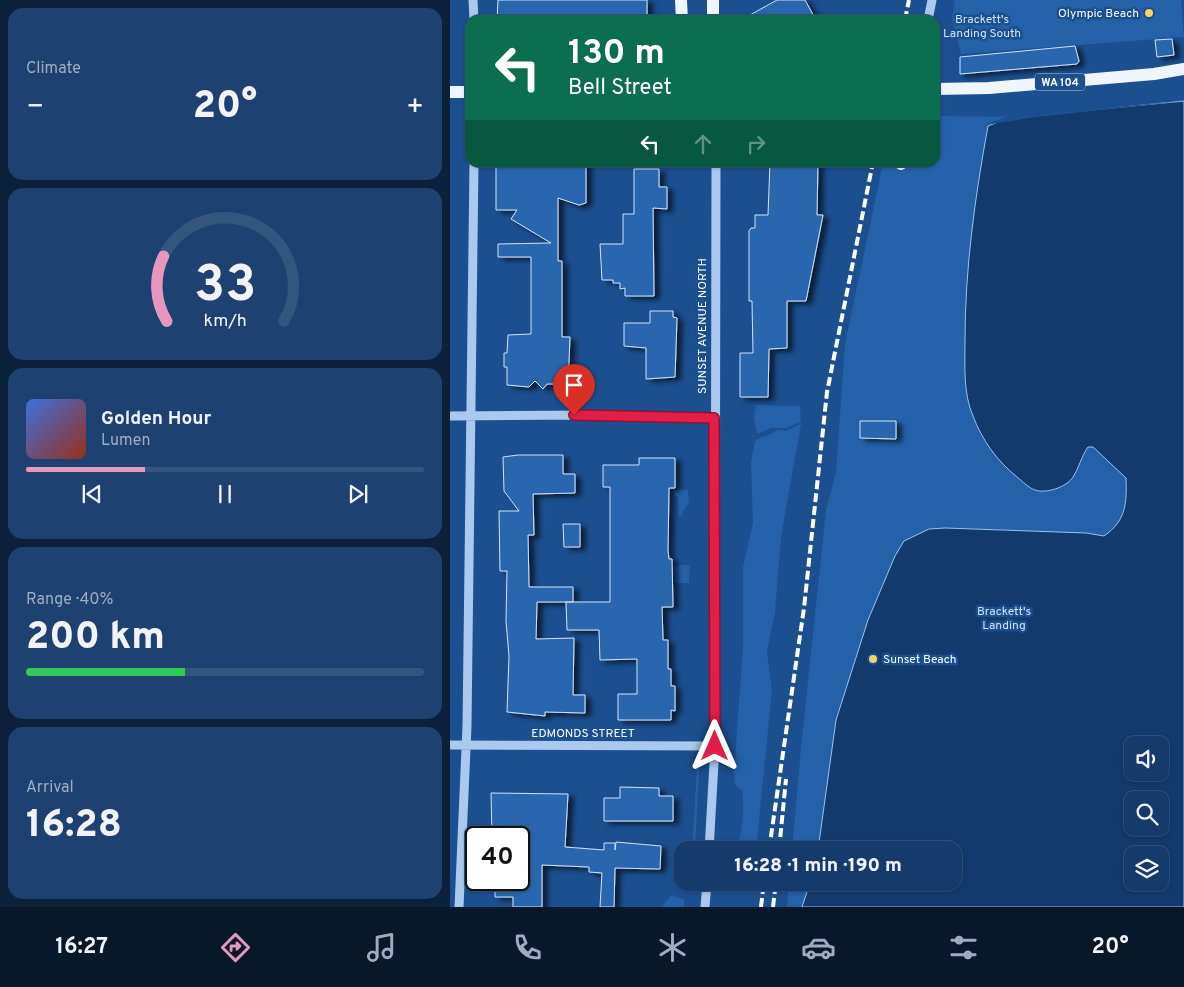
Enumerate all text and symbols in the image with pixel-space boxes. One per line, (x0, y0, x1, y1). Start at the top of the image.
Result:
place label: Olympic Beach (1058, 6, 1139, 22)
marker: Olympic Beach (1143, 7, 1155, 19)
park label: Brackett's Landing South (943, 12, 1021, 42)
text: 130 m (568, 32, 665, 76)
icon: left (485, 35, 550, 100)
text: Climate (26, 59, 81, 79)
road number: WA 104 (1035, 74, 1085, 90)
text: Bell Street (568, 75, 672, 102)
text: 20° (193, 83, 257, 132)
text: − (26, 90, 44, 126)
text: + (406, 90, 424, 126)
icon: left (636, 130, 664, 158)
icon: ahead (689, 130, 717, 158)
icon: right (742, 130, 770, 158)
text: 33 (194, 254, 256, 320)
street label: SUNSET AVENUE NORTH (695, 258, 711, 394)
text: km/h (203, 310, 247, 333)
pin (553, 364, 595, 415)
icon: arrive (560, 371, 588, 399)
text: Golden Hour (101, 407, 212, 431)
text: Lumen (101, 431, 151, 451)
icon: previous (78, 480, 106, 508)
icon: pause (211, 480, 239, 508)
icon: next (344, 480, 372, 508)
text: Range · 40% (26, 590, 114, 610)
park label: Brackett's Landing (977, 604, 1031, 634)
text: 200 km (26, 614, 165, 663)
place label: Sunset Beach (883, 652, 957, 668)
marker: Sunset Beach (867, 653, 879, 665)
position arrow (688, 719, 740, 771)
street label: EDMONDS STREET (531, 726, 635, 742)
map controls (1124, 736, 1169, 891)
button: sound (1124, 736, 1169, 781)
text: Arrival (26, 778, 74, 798)
button: search (1124, 791, 1169, 836)
text: 16:28 (26, 802, 122, 851)
speed limit sign: 40 (465, 826, 530, 891)
button: layers (1124, 846, 1169, 891)
text: 16:28 · 1 min · 190 m (734, 854, 902, 878)
icon: directions (218, 930, 253, 965)
icon: music (364, 930, 399, 965)
icon: phone (510, 930, 545, 965)
icon: climate (655, 930, 690, 965)
icon: car (801, 930, 836, 965)
icon: filters (946, 930, 981, 965)
text: 16:27 (55, 934, 108, 961)
text: 20° (1092, 934, 1129, 961)

